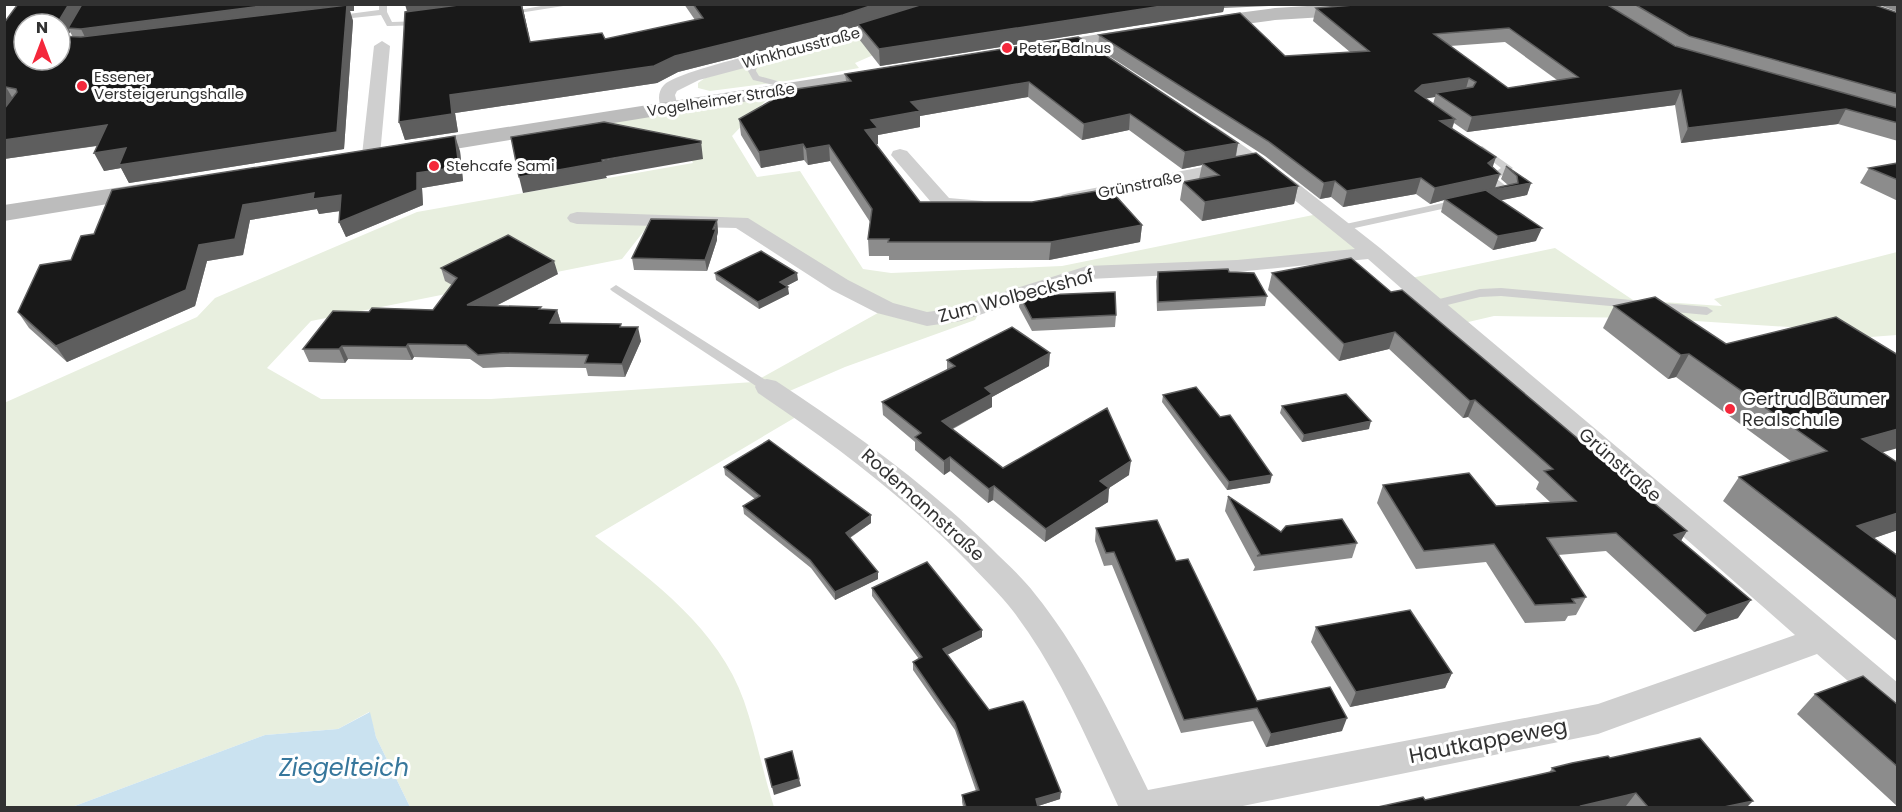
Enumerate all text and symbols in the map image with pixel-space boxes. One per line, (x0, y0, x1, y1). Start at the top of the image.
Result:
north arrow (12, 12, 72, 72)
text: N (36, 16, 48, 39)
street label: Winkhausstraße (740, 22, 862, 73)
place label: Peter Balnus (1019, 37, 1112, 58)
marker: Peter Balnus (1000, 41, 1014, 55)
place label: Essener Versteigerungshalle (94, 66, 244, 104)
street label: Vogelheimer Straße (646, 77, 796, 122)
marker: Essener Versteigerungshalle (75, 79, 89, 93)
place label: Stehcafe Sami (446, 155, 555, 176)
marker: Stehcafe Sami (427, 159, 441, 173)
street label: Grünstraße (1096, 166, 1184, 203)
street label: Zum Wolbeckshof (935, 263, 1096, 328)
place label: Gertrud Bäumer Realschule (1742, 386, 1887, 432)
marker: Gertrud Bäumer Realschule (1723, 402, 1737, 416)
street label: Grünstraße (1574, 422, 1667, 508)
street label: Rodemannstraße (856, 443, 990, 567)
street label: Hautkappeweg (1406, 711, 1570, 770)
water label: Ziegelteich (278, 751, 409, 784)

